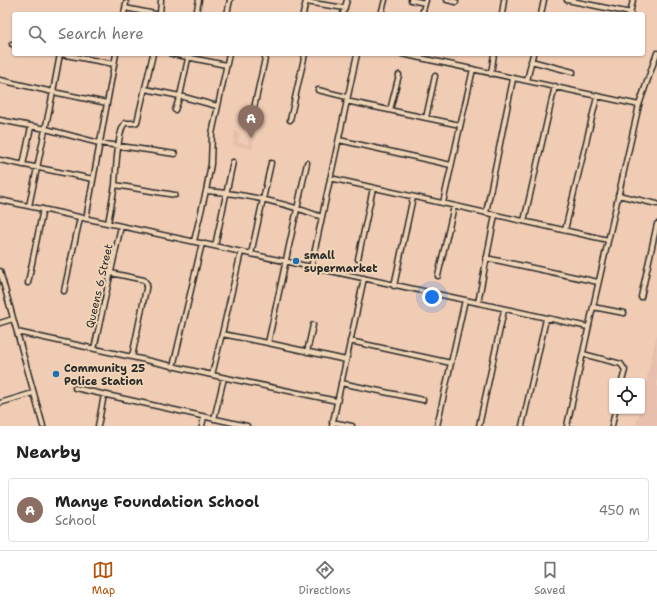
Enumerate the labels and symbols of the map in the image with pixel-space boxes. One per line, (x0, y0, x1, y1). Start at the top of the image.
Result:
pin: A (238, 105, 264, 138)
street label: Queens 6 Street (82, 242, 117, 330)
place label: small supermarket (304, 248, 378, 276)
marker: small supermarket (291, 256, 301, 266)
your location (422, 287, 442, 307)
place label: Community 25 Police Station (64, 361, 145, 389)
marker: Community 25 Police Station (51, 369, 61, 379)

